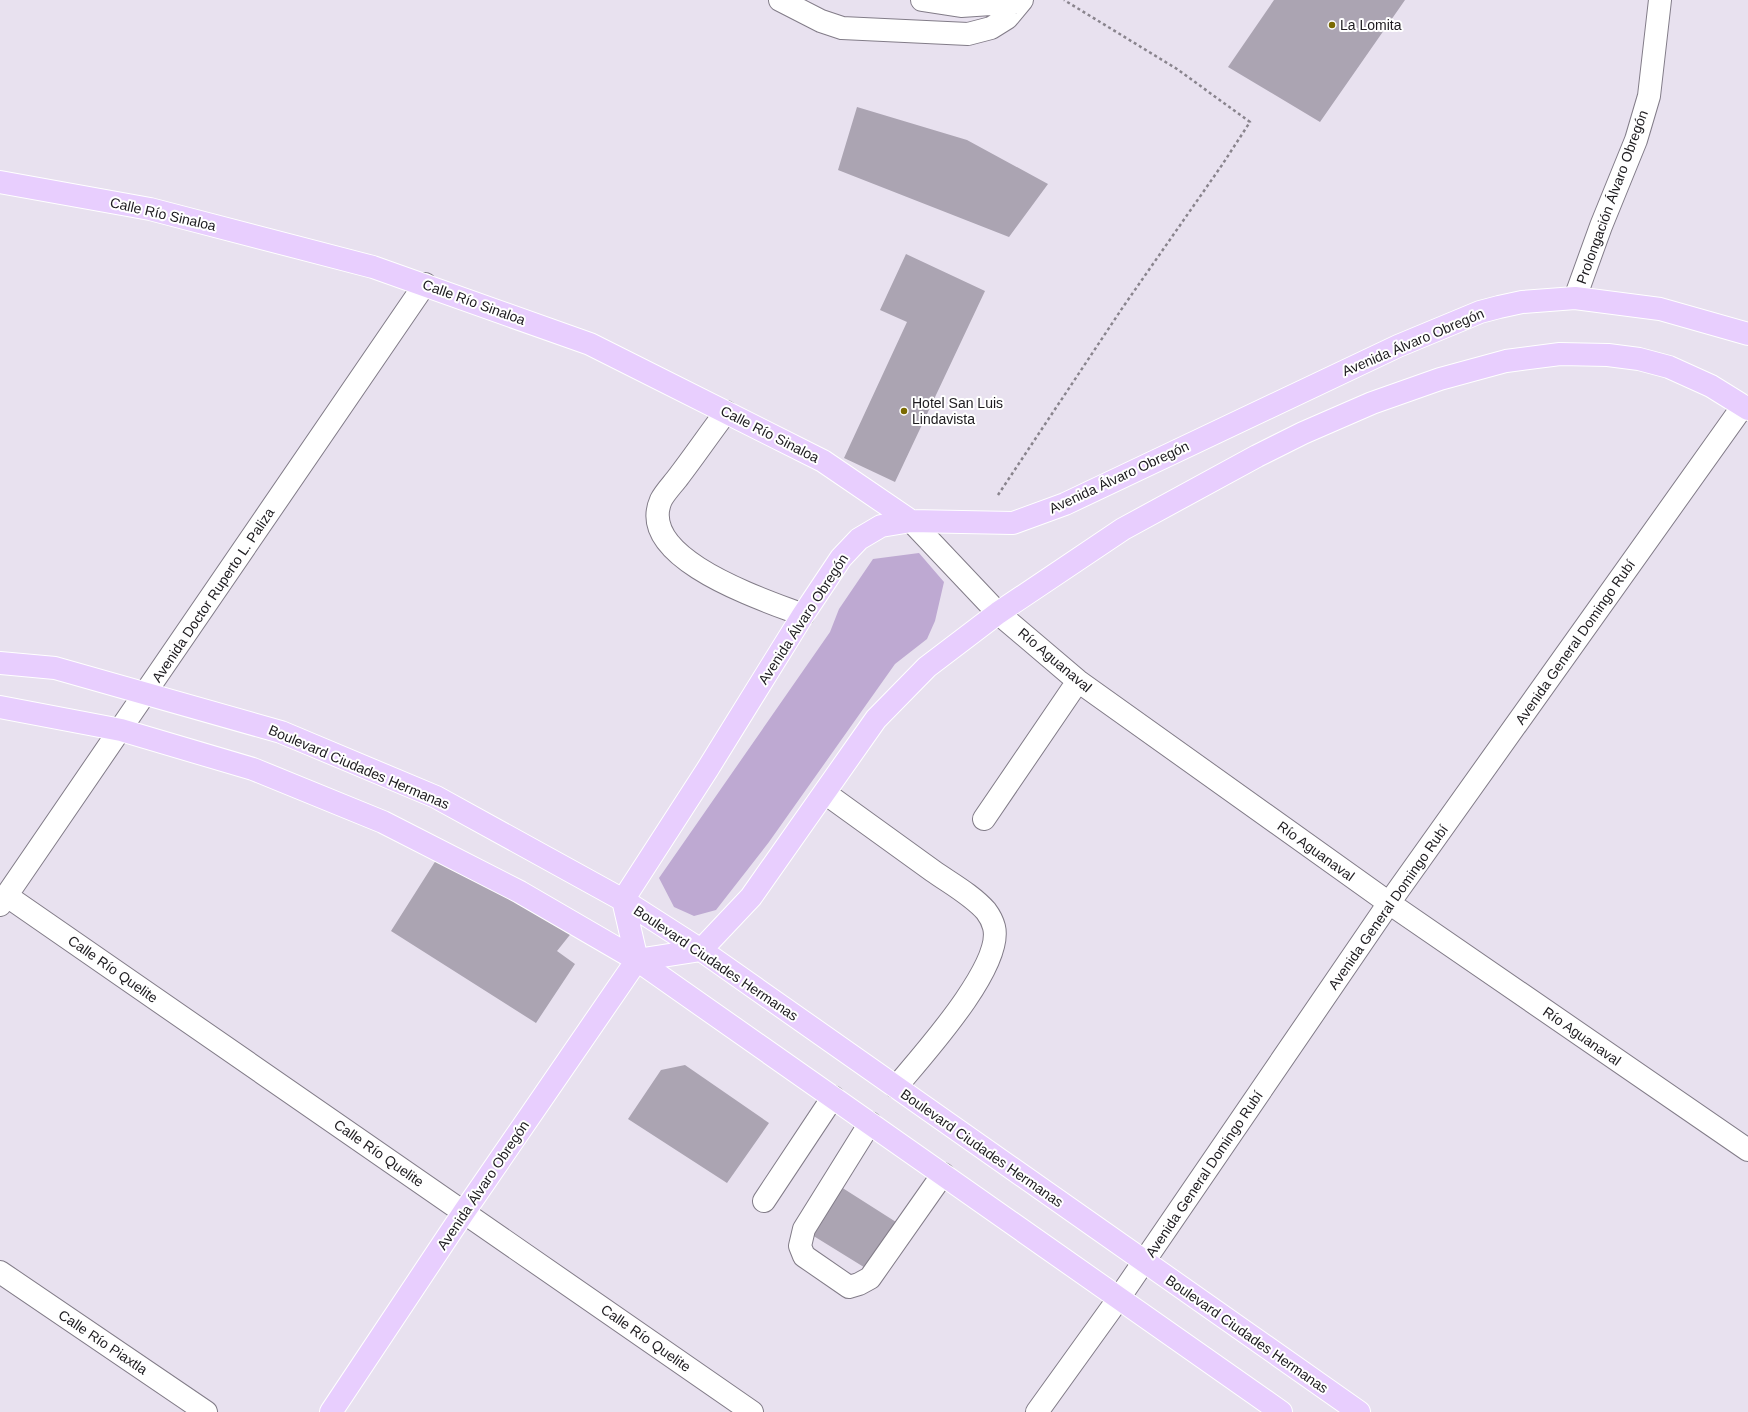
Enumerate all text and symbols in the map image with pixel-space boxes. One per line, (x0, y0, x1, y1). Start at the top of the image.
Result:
place label: La Lomita (1340, 17, 1402, 33)
marker: La Lomita (1327, 20, 1337, 30)
street label: Prolongación Álvaro Obregón (1573, 108, 1651, 286)
street label: Calle Río Sinaloa (109, 194, 218, 234)
street label: Calle Río Sinaloa (420, 276, 528, 328)
street label: Avenida Álvaro Obregón (1340, 305, 1486, 379)
place label: Hotel San Luis Lindavista (912, 395, 1003, 427)
street label: Calle Río Sinaloa (718, 402, 822, 466)
marker: Hotel San Luis Lindavista (899, 406, 909, 416)
street label: Avenida Álvaro Obregón (1047, 438, 1191, 516)
street label: Avenida Doctor Ruperto L. Paliza (149, 505, 278, 685)
street label: Avenida Álvaro Obregón (755, 551, 851, 687)
street label: Avenida General Domingo Rubí (1512, 556, 1638, 727)
street label: Río Aguanaval (1015, 625, 1095, 695)
street label: Boulevard Ciudades Hermanas (266, 722, 452, 812)
street label: Río Aguanaval (1274, 818, 1358, 884)
street label: Avenida General Domingo Rubí (1325, 821, 1451, 992)
street label: Boulevard Ciudades Hermanas (631, 902, 801, 1024)
street label: Calle Río Quelite (65, 932, 161, 1006)
street label: Río Aguanaval (1540, 1003, 1624, 1069)
street label: Boulevard Ciudades Hermanas (898, 1086, 1066, 1210)
street label: Avenida General Domingo Rubí (1142, 1088, 1266, 1260)
street label: Calle Río Quelite (331, 1116, 427, 1190)
street label: Avenida Álvaro Obregón (434, 1117, 532, 1253)
street label: Boulevard Ciudades Hermanas (1163, 1272, 1331, 1396)
street label: Calle Río Quelite (598, 1301, 694, 1375)
street label: Calle Río Piaxtla (56, 1306, 151, 1378)

